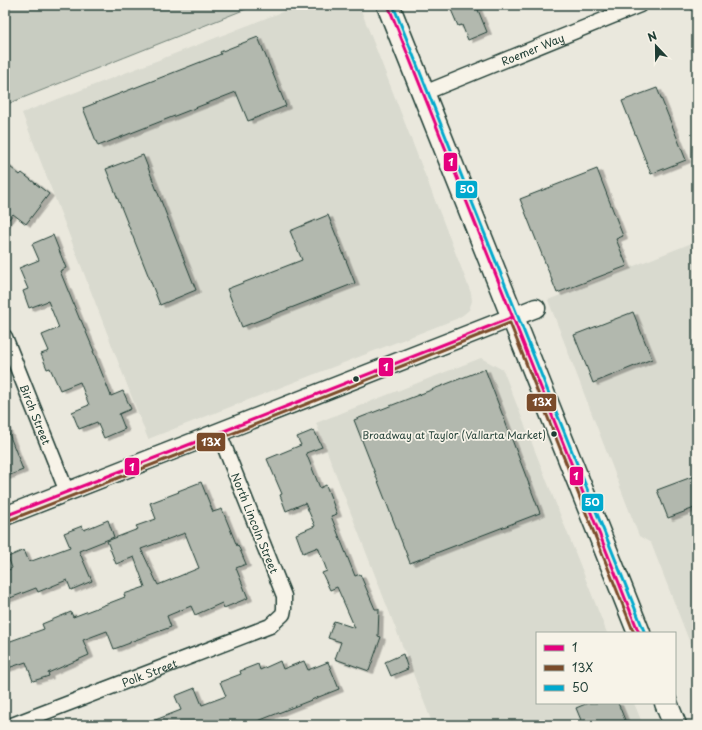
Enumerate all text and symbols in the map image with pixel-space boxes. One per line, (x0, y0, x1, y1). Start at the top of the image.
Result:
north arrow (636, 26, 676, 66)
text: N (645, 27, 660, 46)
street label: Roemer Way (498, 28, 567, 69)
line badge: 1 (443, 152, 458, 172)
text: 1 (448, 153, 454, 170)
line badge: 50 (455, 180, 478, 199)
text: 50 (459, 180, 475, 197)
line badge: 1 (378, 357, 394, 377)
text: 1 (383, 358, 389, 375)
unlabelled marker (351, 374, 361, 384)
street label: Birch Street (16, 381, 56, 447)
line badge: 13X (526, 393, 557, 412)
text: 13X (532, 393, 553, 410)
place label: Broadway at Taylor (Vallarta Market) (362, 427, 546, 442)
marker: Broadway at Taylor (Vallarta Market) (549, 429, 559, 439)
line badge: 13X (196, 432, 226, 452)
text: 13X (201, 433, 222, 450)
line badge: 1 (124, 457, 140, 476)
text: 1 (129, 458, 135, 475)
line badge: 1 (569, 466, 584, 486)
text: 1 (573, 467, 579, 484)
street label: North Lincoln Street (227, 470, 283, 576)
line badge: 50 (581, 493, 604, 512)
text: 50 (584, 493, 600, 510)
legend (536, 632, 676, 704)
text: 1 (572, 638, 577, 656)
street label: Polk Street (119, 654, 180, 691)
text: 13X (572, 658, 593, 676)
text: 50 (572, 678, 589, 696)

